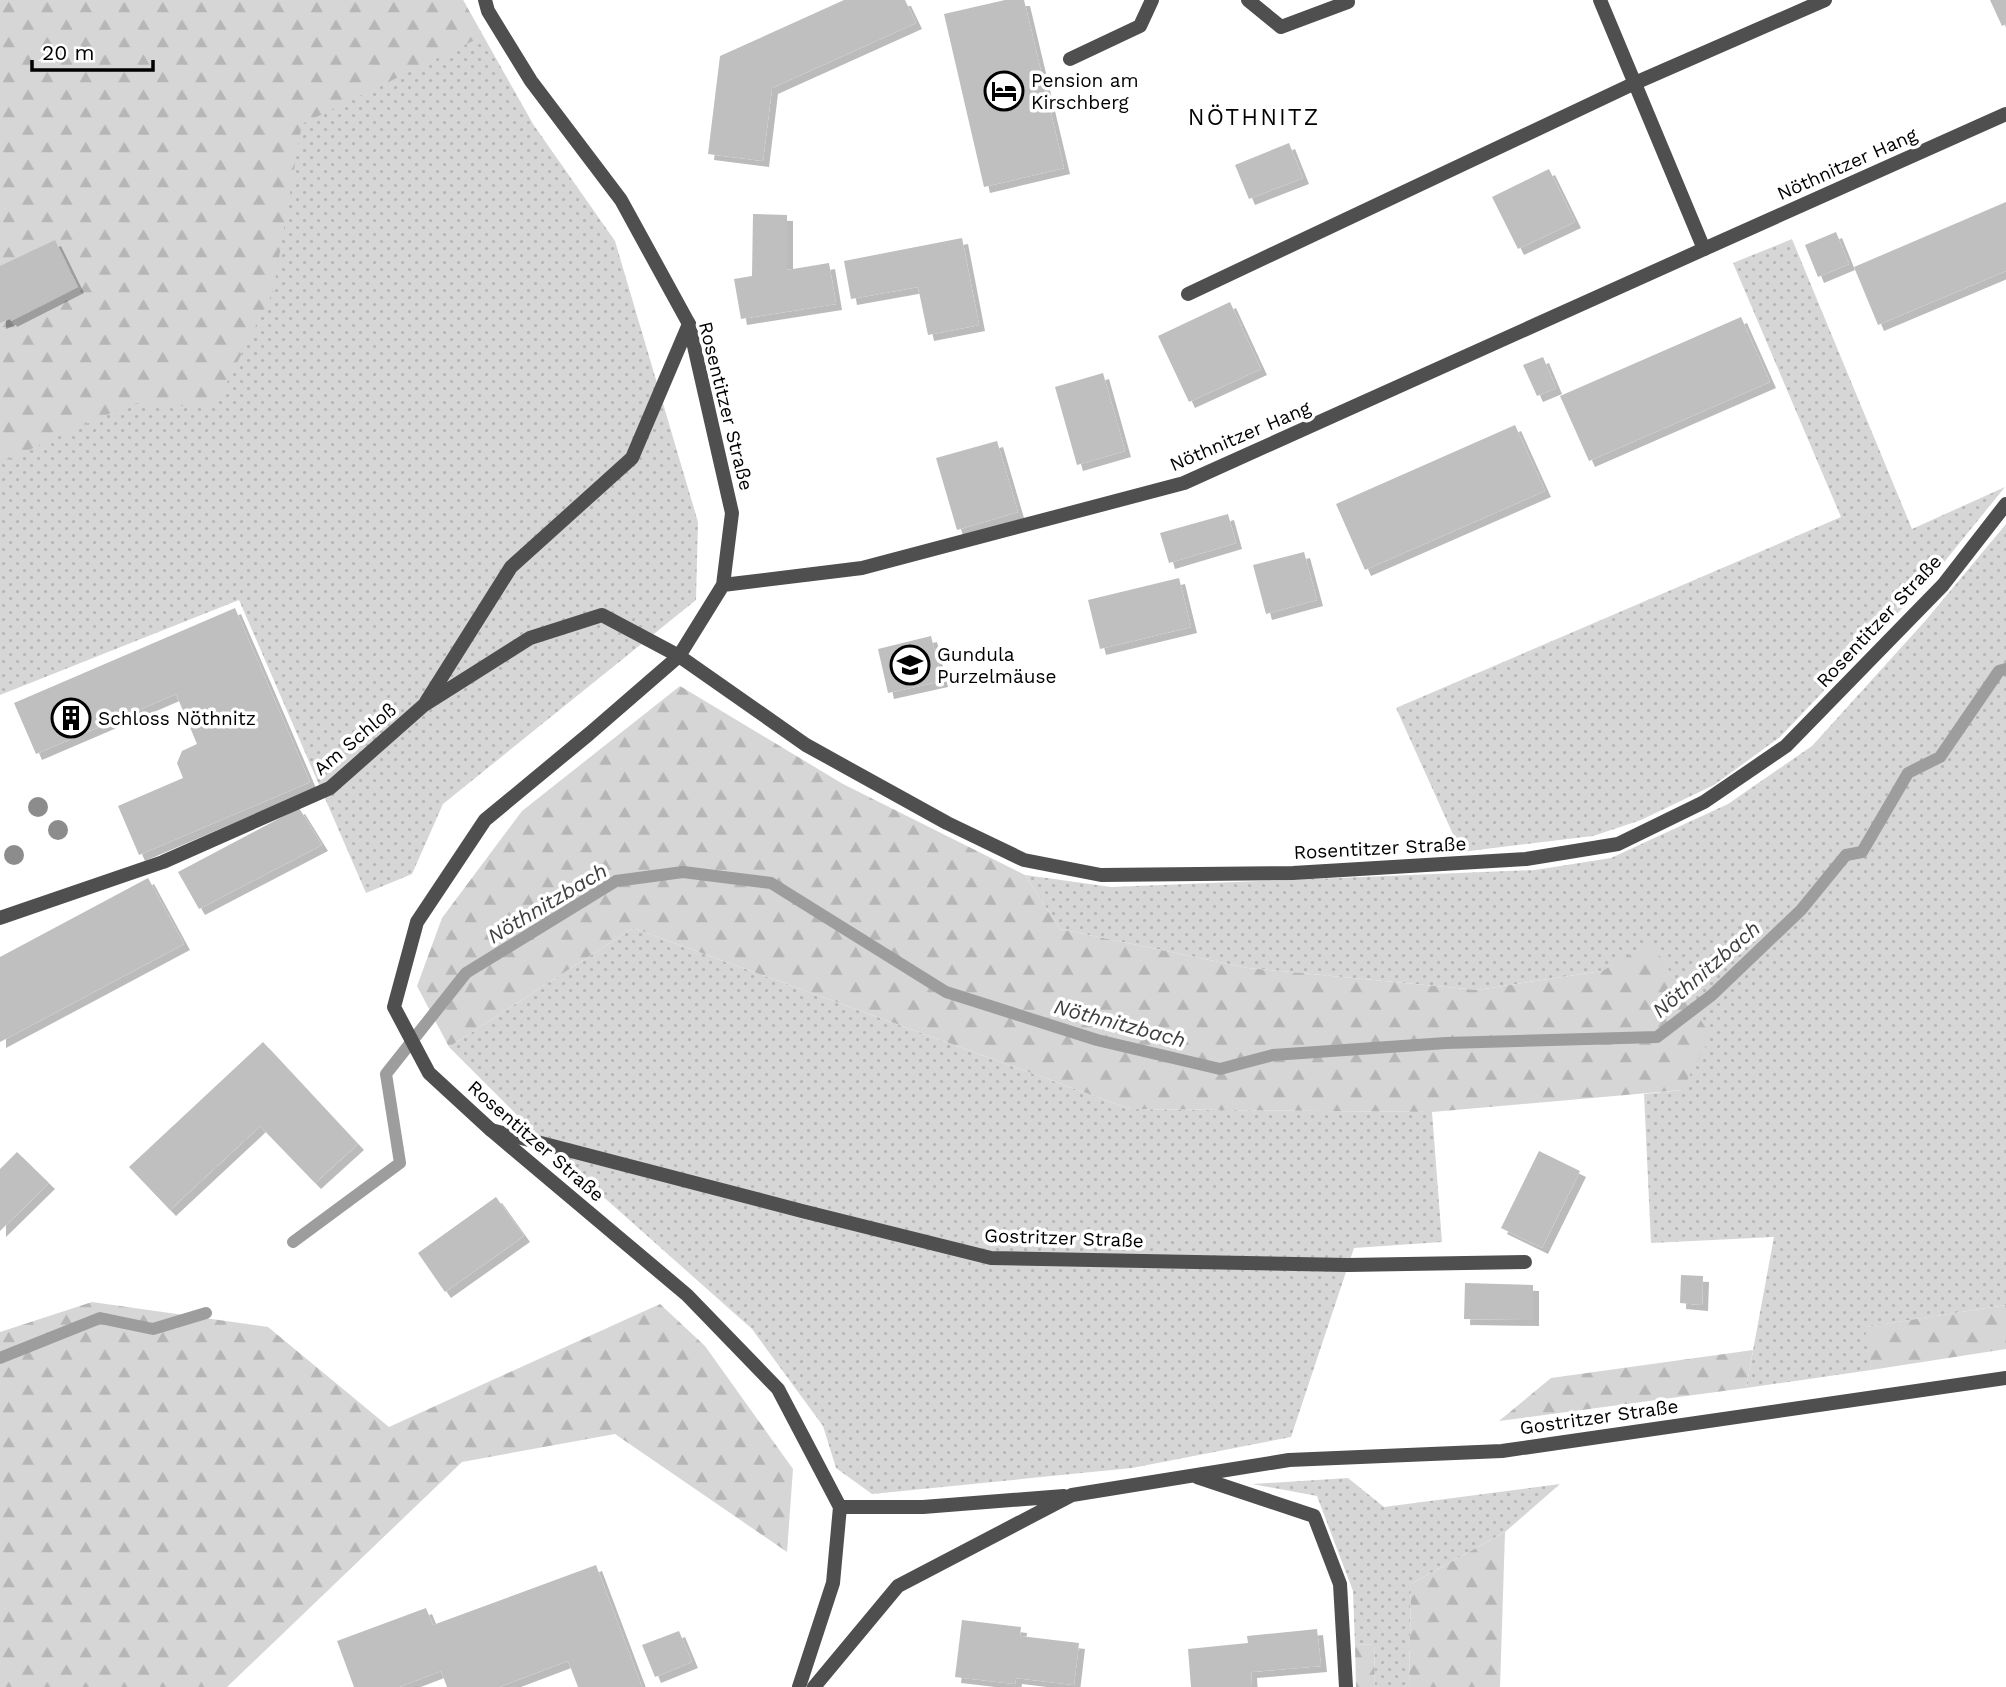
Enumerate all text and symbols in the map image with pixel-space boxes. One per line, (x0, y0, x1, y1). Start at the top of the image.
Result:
scale bar (32, 28, 152, 72)
text: 20 m (42, 40, 94, 65)
place label: Pension am Kirschberg (1031, 69, 1139, 114)
hotel icon: Pension am Kirschberg (983, 70, 1025, 112)
district label: NÖTHNITZ (1188, 104, 1320, 131)
street label: Nöthnitzer Hang (1773, 122, 1921, 205)
street label: Rosentitzer Straße (694, 319, 758, 493)
street label: Nöthnitzer Hang (1166, 396, 1315, 476)
street label: Rosentitzer Straße (1812, 550, 1946, 692)
place label: Gundula Purzelmäuse (937, 643, 1056, 688)
school or university icon: Gundula Purzelmäuse (889, 644, 931, 686)
building icon: Schloss Nöthnitz (50, 697, 92, 739)
street label: Am Schloß (309, 698, 401, 780)
place label: Schloss Nöthnitz (98, 707, 256, 730)
street label: Rosentitzer Straße (1293, 832, 1467, 864)
water label: Nöthnitzbach (483, 858, 611, 948)
water label: Nöthnitzbach (1647, 915, 1765, 1023)
water label: Nöthnitzbach (1052, 993, 1188, 1053)
street label: Rosentitzer Straße (463, 1076, 609, 1206)
street label: Gostritzer Straße (984, 1224, 1144, 1252)
street label: Gostritzer Straße (1518, 1394, 1680, 1440)

